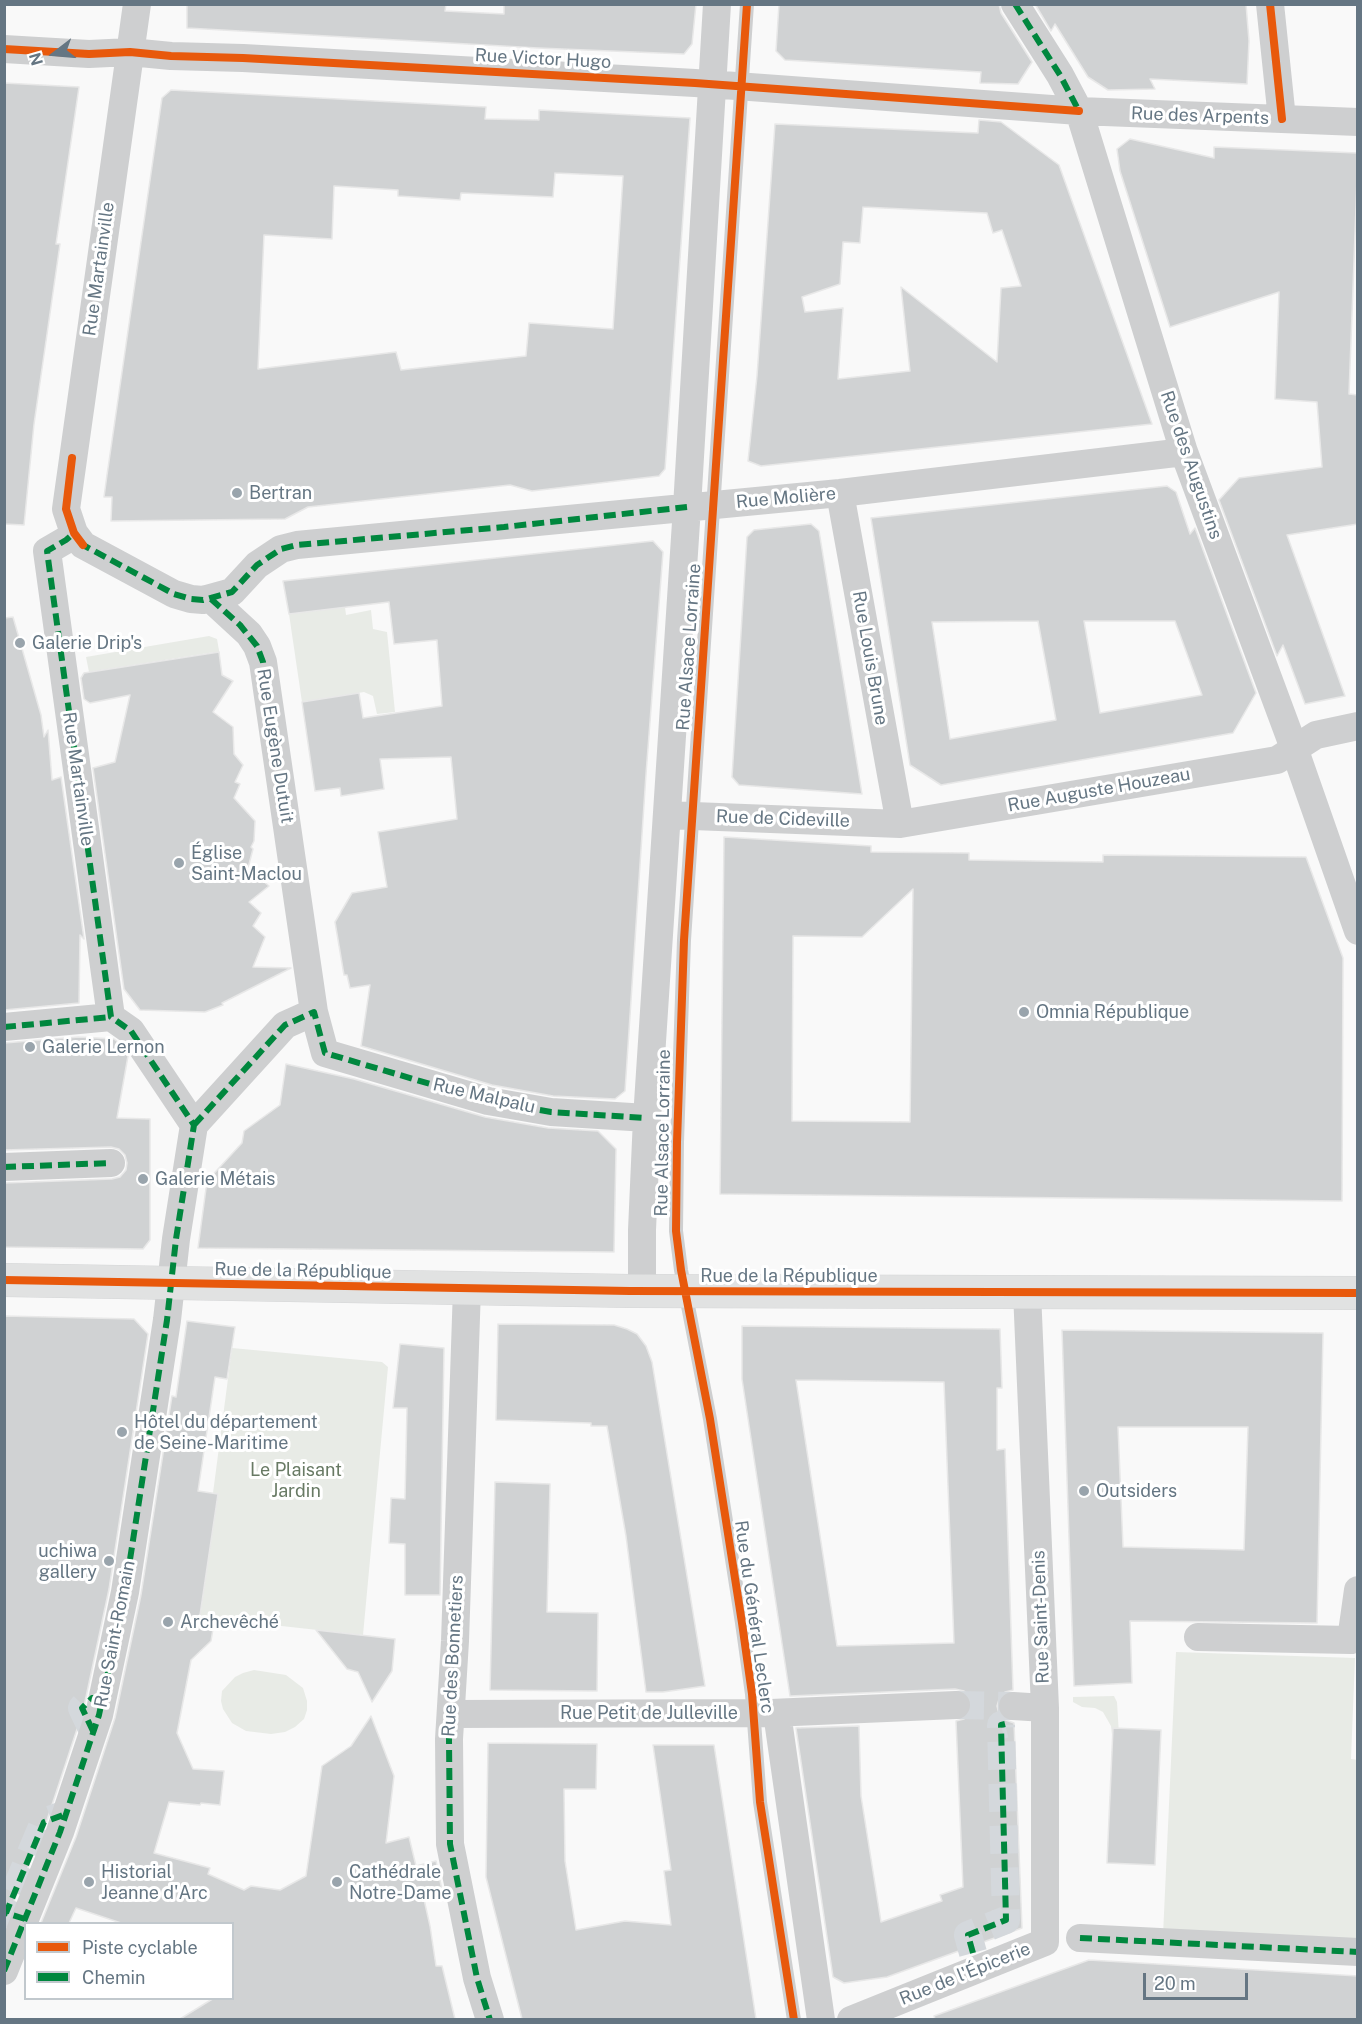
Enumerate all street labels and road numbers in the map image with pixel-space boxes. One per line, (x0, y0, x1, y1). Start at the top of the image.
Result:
street label: Rue Victor Hugo (474, 45, 612, 73)
street label: Rue des Arpents (1131, 103, 1269, 129)
street label: Rue Martainville (79, 201, 119, 337)
street label: Rue des Augustins (1155, 388, 1227, 542)
street label: Rue Molière (735, 483, 837, 513)
street label: Rue Alsace Lorraine (672, 563, 706, 731)
street label: Rue Louis Brune (848, 589, 892, 727)
street label: Rue Eugène Dutuit (252, 667, 298, 825)
street label: Rue Martainville (58, 711, 98, 847)
street label: Rue Auguste Houzeau (1006, 763, 1192, 817)
street label: Rue de Cideville (716, 806, 850, 832)
street label: Rue Alsace Lorraine (651, 1049, 675, 1217)
street label: Rue Malpalu (431, 1074, 537, 1118)
street label: Rue de la République (214, 1259, 392, 1283)
street label: Rue de la République (700, 1265, 878, 1287)
street label: Rue du Général Leclerc (730, 1519, 778, 1715)
street label: Rue Saint-Denis (1028, 1550, 1054, 1684)
street label: Rue Saint-Romain (90, 1559, 140, 1709)
street label: Rue des Bonnetiers (438, 1575, 468, 1737)
street label: Rue Petit de Julleville (560, 1702, 738, 1724)
street label: Rue de l'Épicerie (896, 1938, 1034, 2010)

